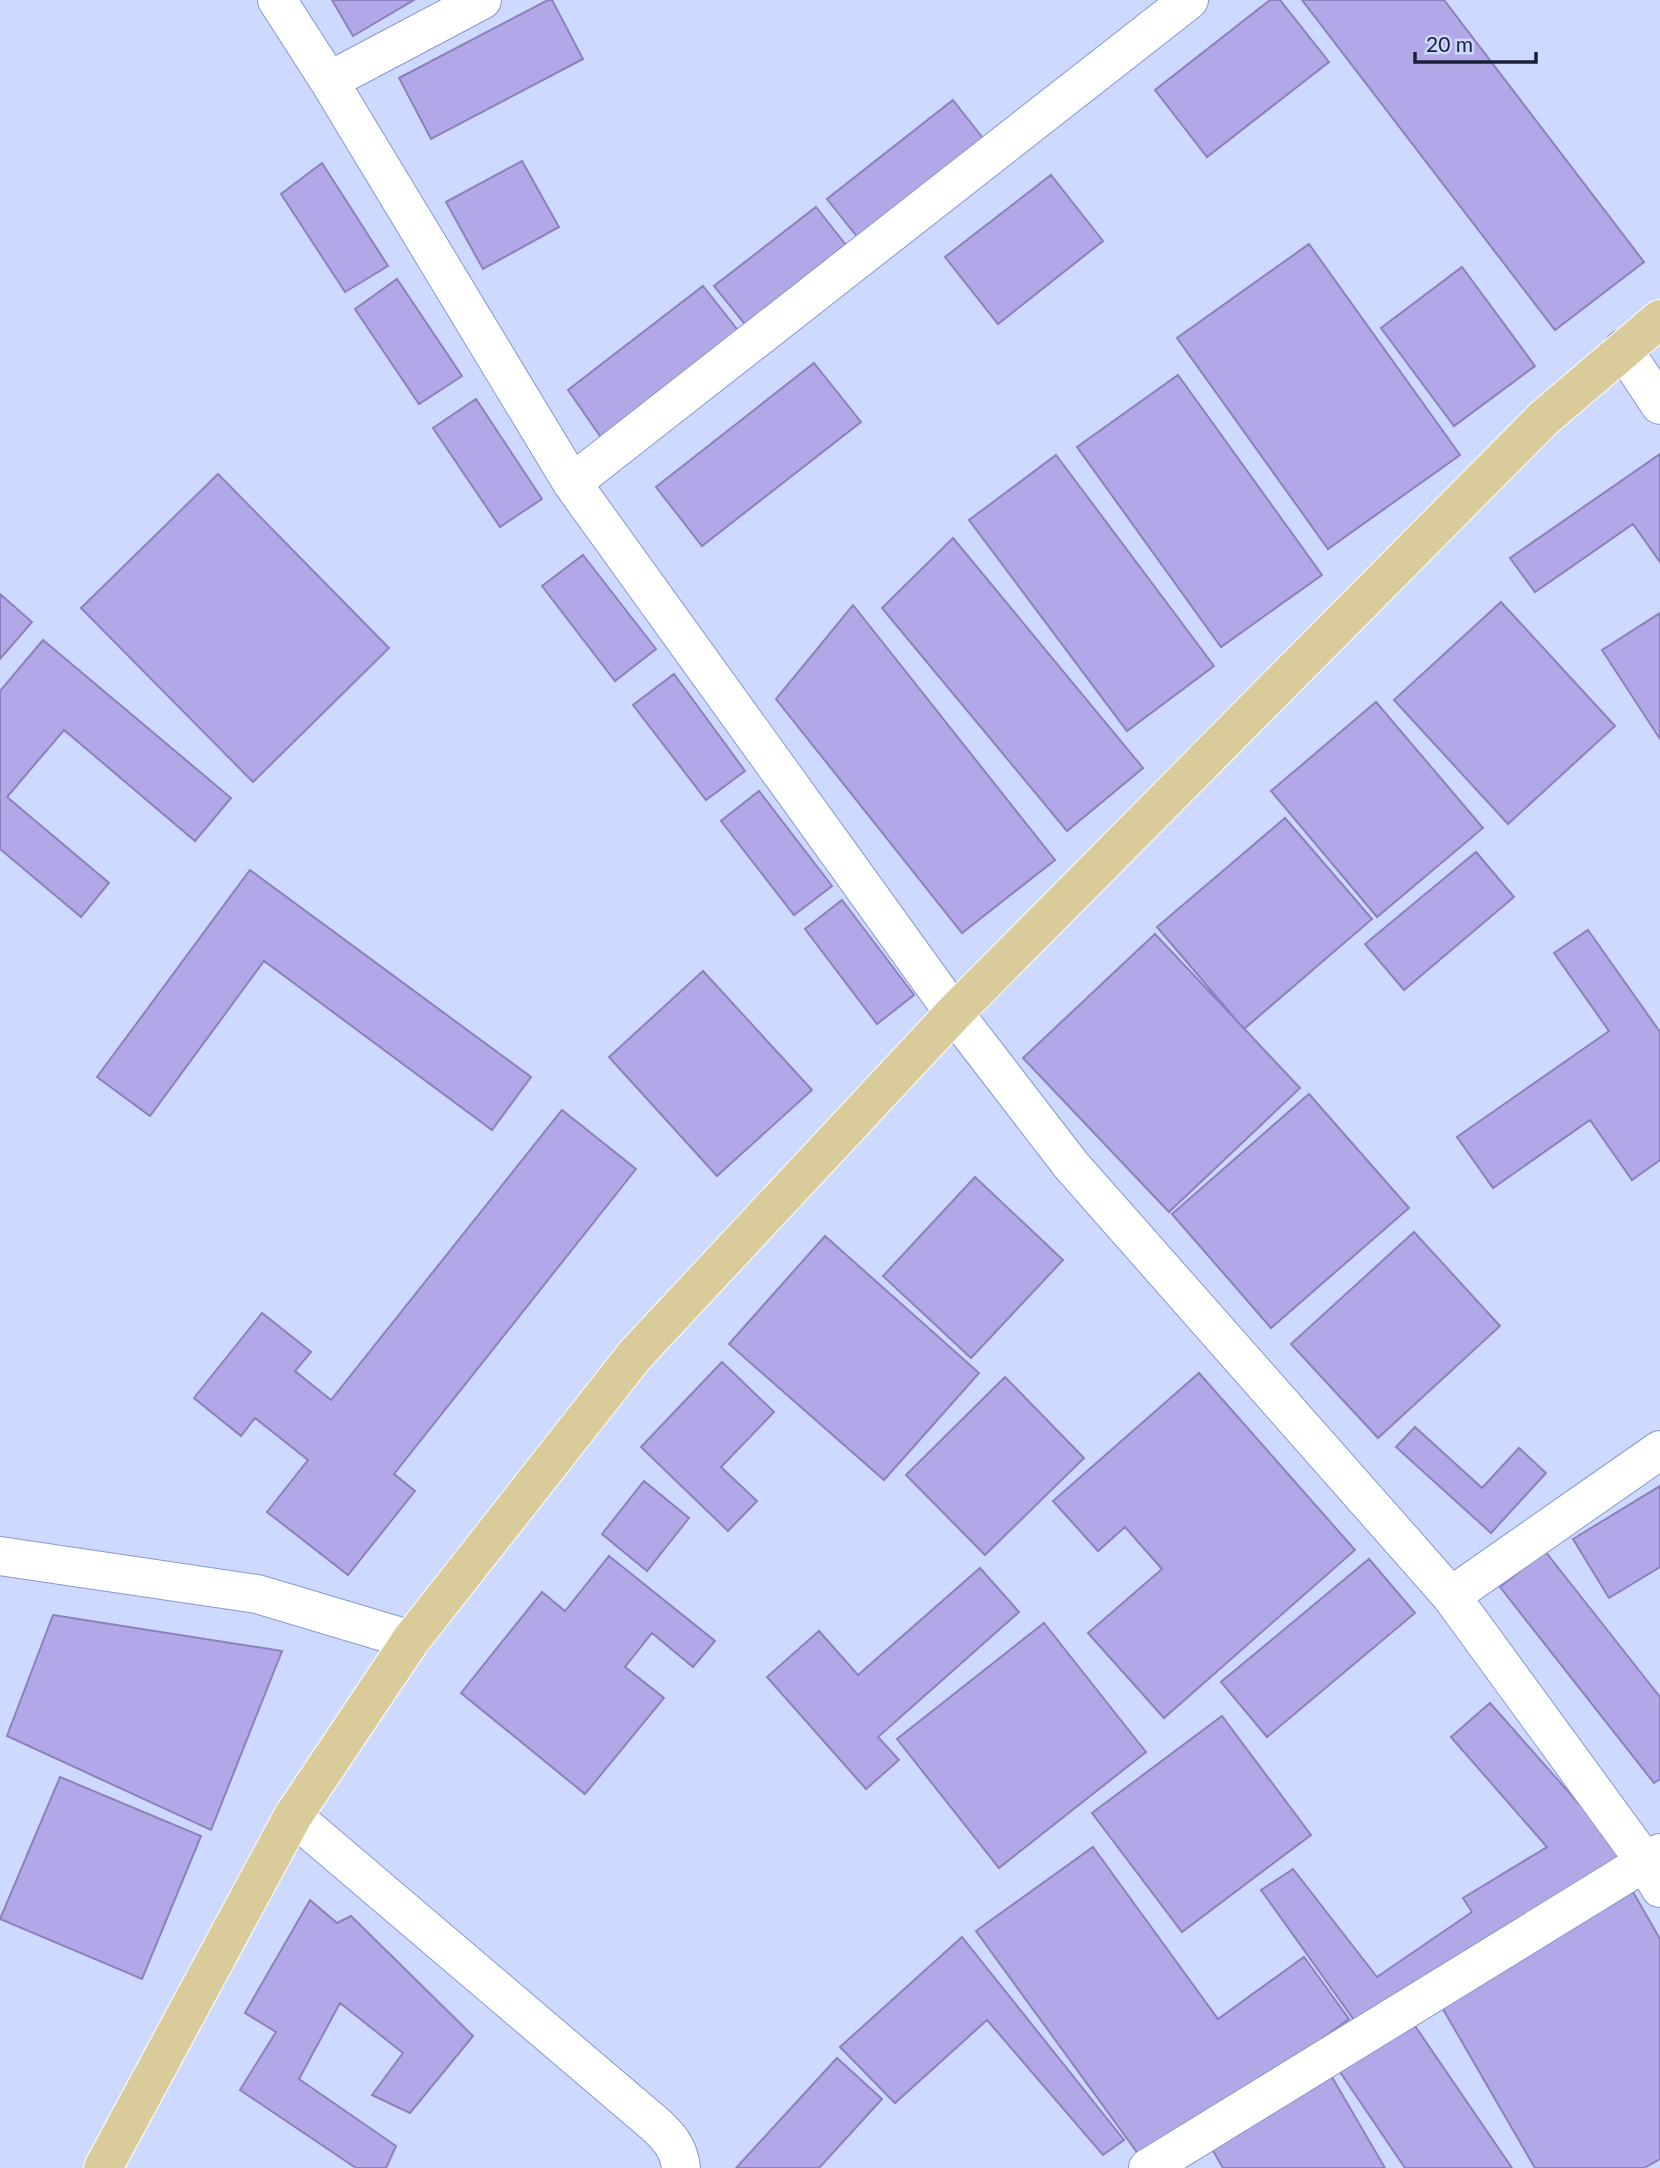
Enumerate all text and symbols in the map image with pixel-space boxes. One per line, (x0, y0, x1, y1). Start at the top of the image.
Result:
scale bar (1415, 21, 1536, 65)
text: 20 m (1426, 31, 1473, 56)

